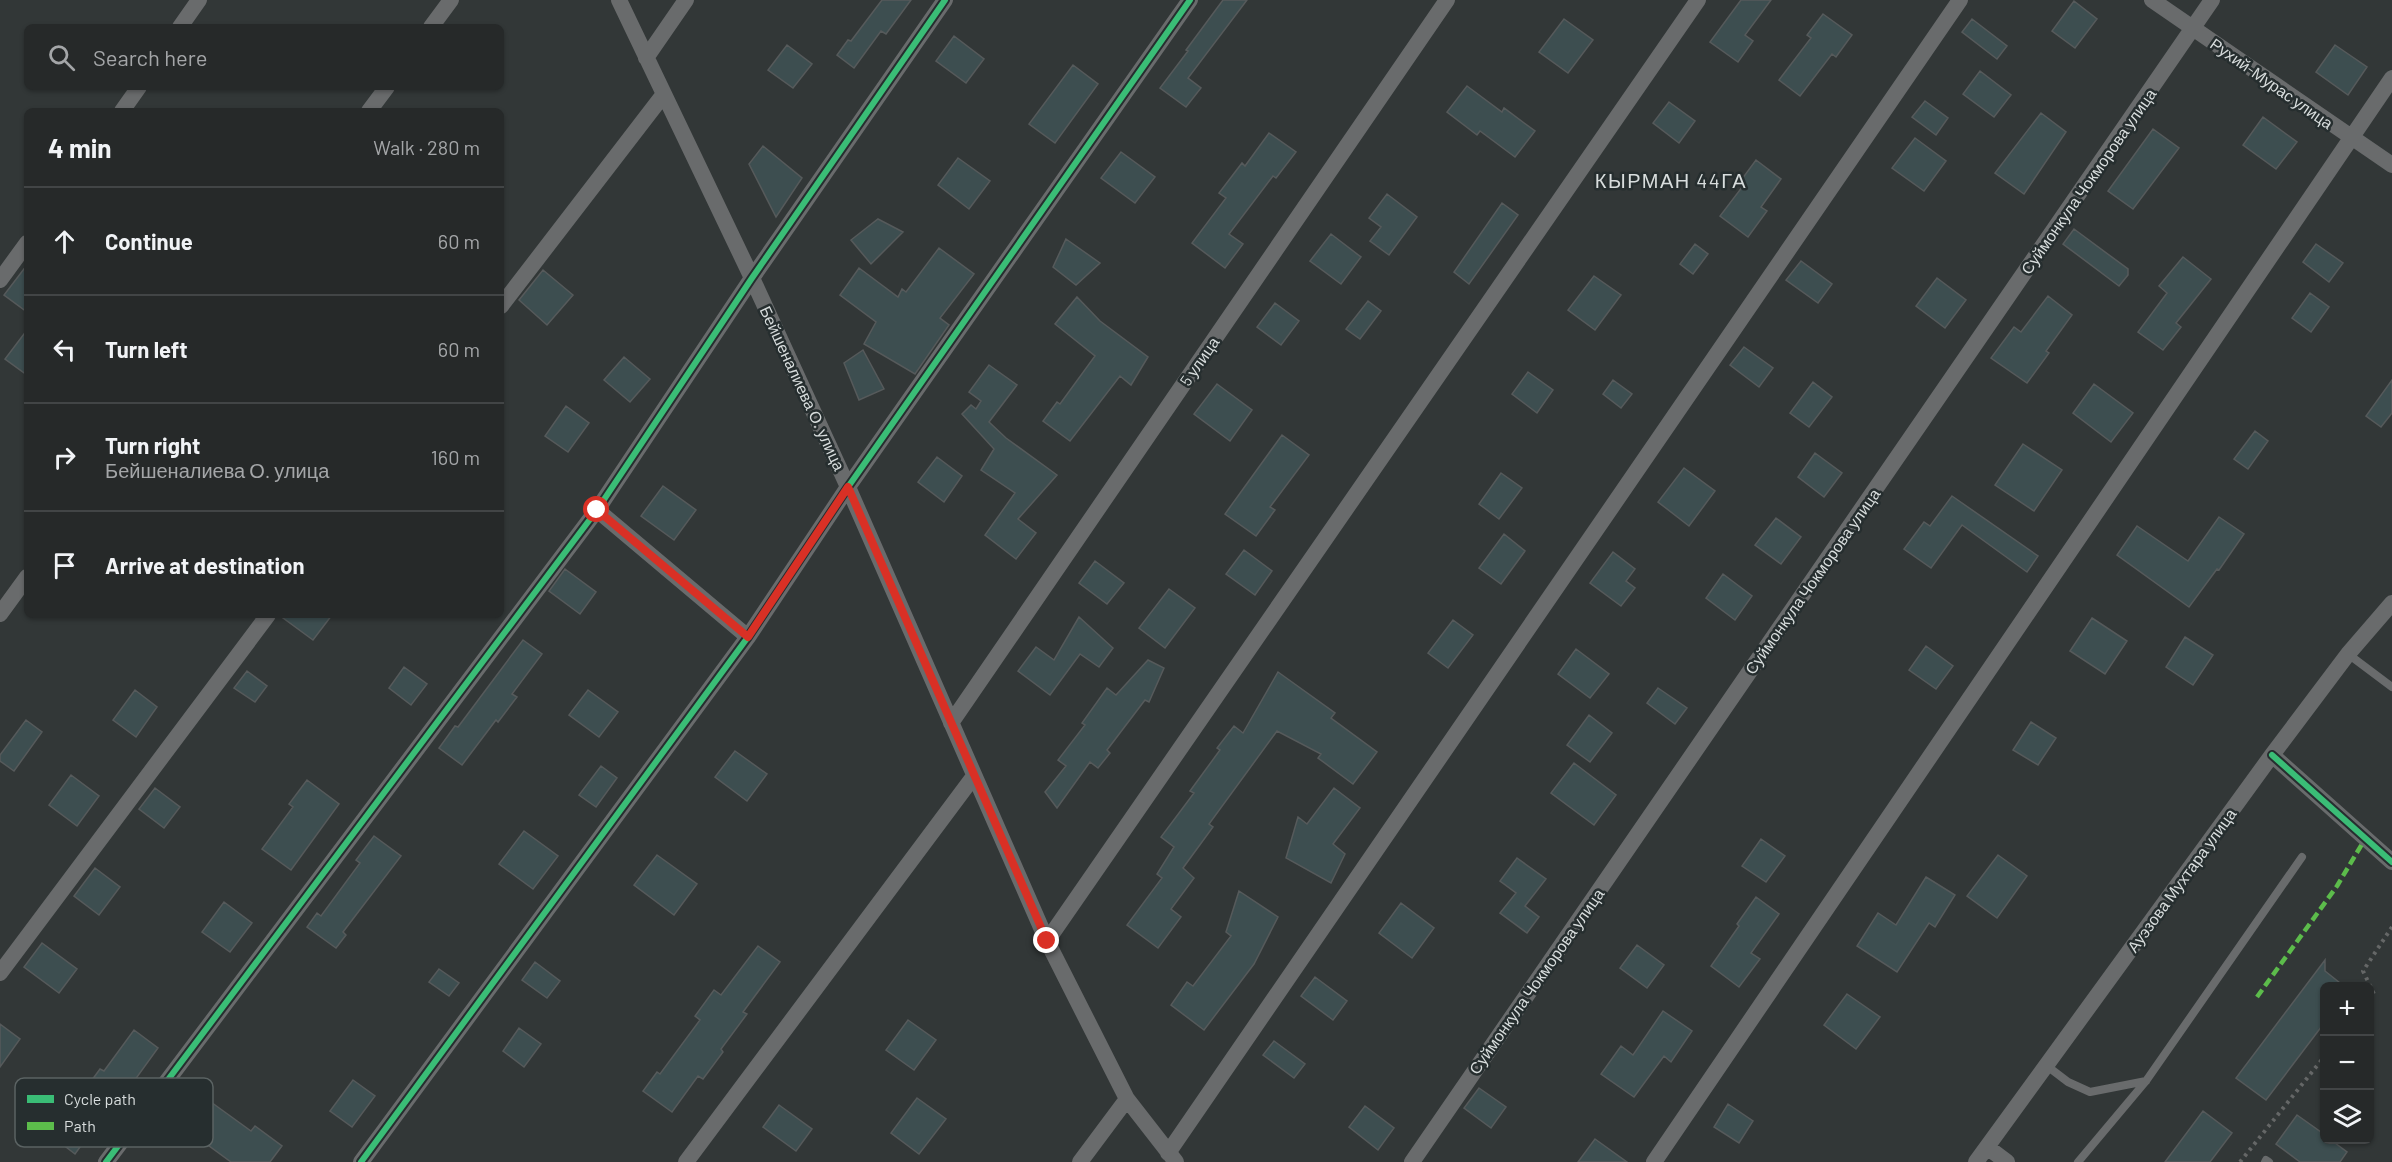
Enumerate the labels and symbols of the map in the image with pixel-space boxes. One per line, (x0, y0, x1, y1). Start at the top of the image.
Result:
street label: Рухий-Мурас улица (2207, 34, 2337, 132)
street label: Суймонкула Чокморова улица (2017, 84, 2160, 277)
district label: КЫРМАН 44ГА (1595, 168, 1747, 192)
street label: Бейшеналиева О. улица (756, 303, 850, 473)
street label: 5 улица (1175, 333, 1223, 389)
street label: Суймонкула Чокморова улица (1741, 484, 1884, 677)
route start (583, 496, 609, 522)
street label: Ауэзова Мухтара улица (2122, 804, 2240, 956)
street label: Суймонкула Чокморова улица (1465, 884, 1608, 1077)
route end (1033, 927, 1059, 953)
legend (15, 1078, 213, 1147)
text: Cycle path (64, 1089, 136, 1108)
text: Path (64, 1116, 96, 1135)

